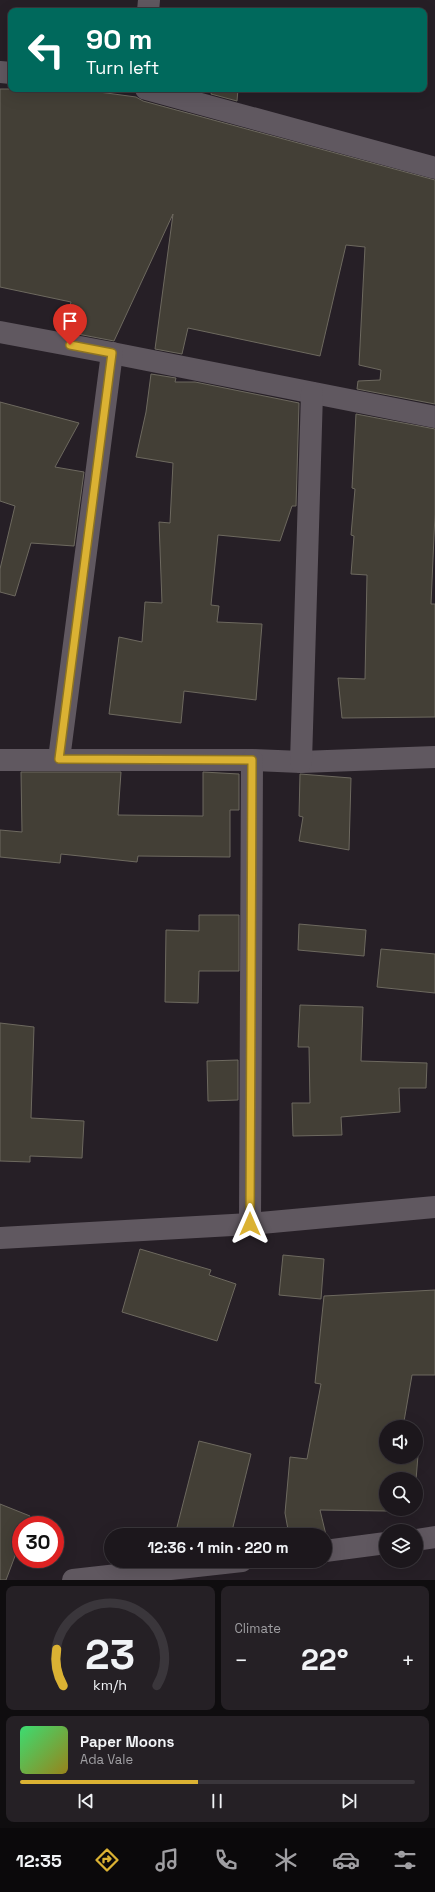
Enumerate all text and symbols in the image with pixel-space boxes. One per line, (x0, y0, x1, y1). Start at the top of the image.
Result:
text: 90 m (86, 21, 152, 57)
icon: left (20, 24, 72, 76)
text: Turn left (86, 56, 159, 79)
pin (53, 304, 87, 345)
icon: arrive (59, 310, 81, 332)
position arrow (229, 1203, 271, 1245)
map controls (379, 1420, 423, 1568)
button: sound (379, 1420, 423, 1464)
button: search (379, 1472, 423, 1516)
speed limit sign: 30 (12, 1516, 64, 1568)
button: layers (379, 1524, 423, 1568)
text: 12:36 · 1 min · 220 m (147, 1538, 289, 1557)
text: Climate (235, 1620, 281, 1637)
text: 23 (85, 1628, 135, 1681)
text: 22° (301, 1640, 348, 1679)
text: − (235, 1646, 248, 1674)
text: + (401, 1646, 415, 1674)
text: km/h (93, 1676, 127, 1694)
text: Paper Moons (80, 1732, 174, 1751)
text: Ada Vale (80, 1751, 133, 1768)
icon: previous (75, 1790, 97, 1812)
icon: pause (206, 1790, 228, 1812)
icon: next (338, 1790, 360, 1812)
icon: directions (93, 1846, 121, 1874)
icon: music (153, 1846, 181, 1874)
icon: phone (212, 1846, 240, 1874)
icon: climate (272, 1846, 300, 1874)
icon: car (332, 1846, 360, 1874)
icon: filters (391, 1846, 419, 1874)
text: 12:35 (16, 1849, 62, 1872)

